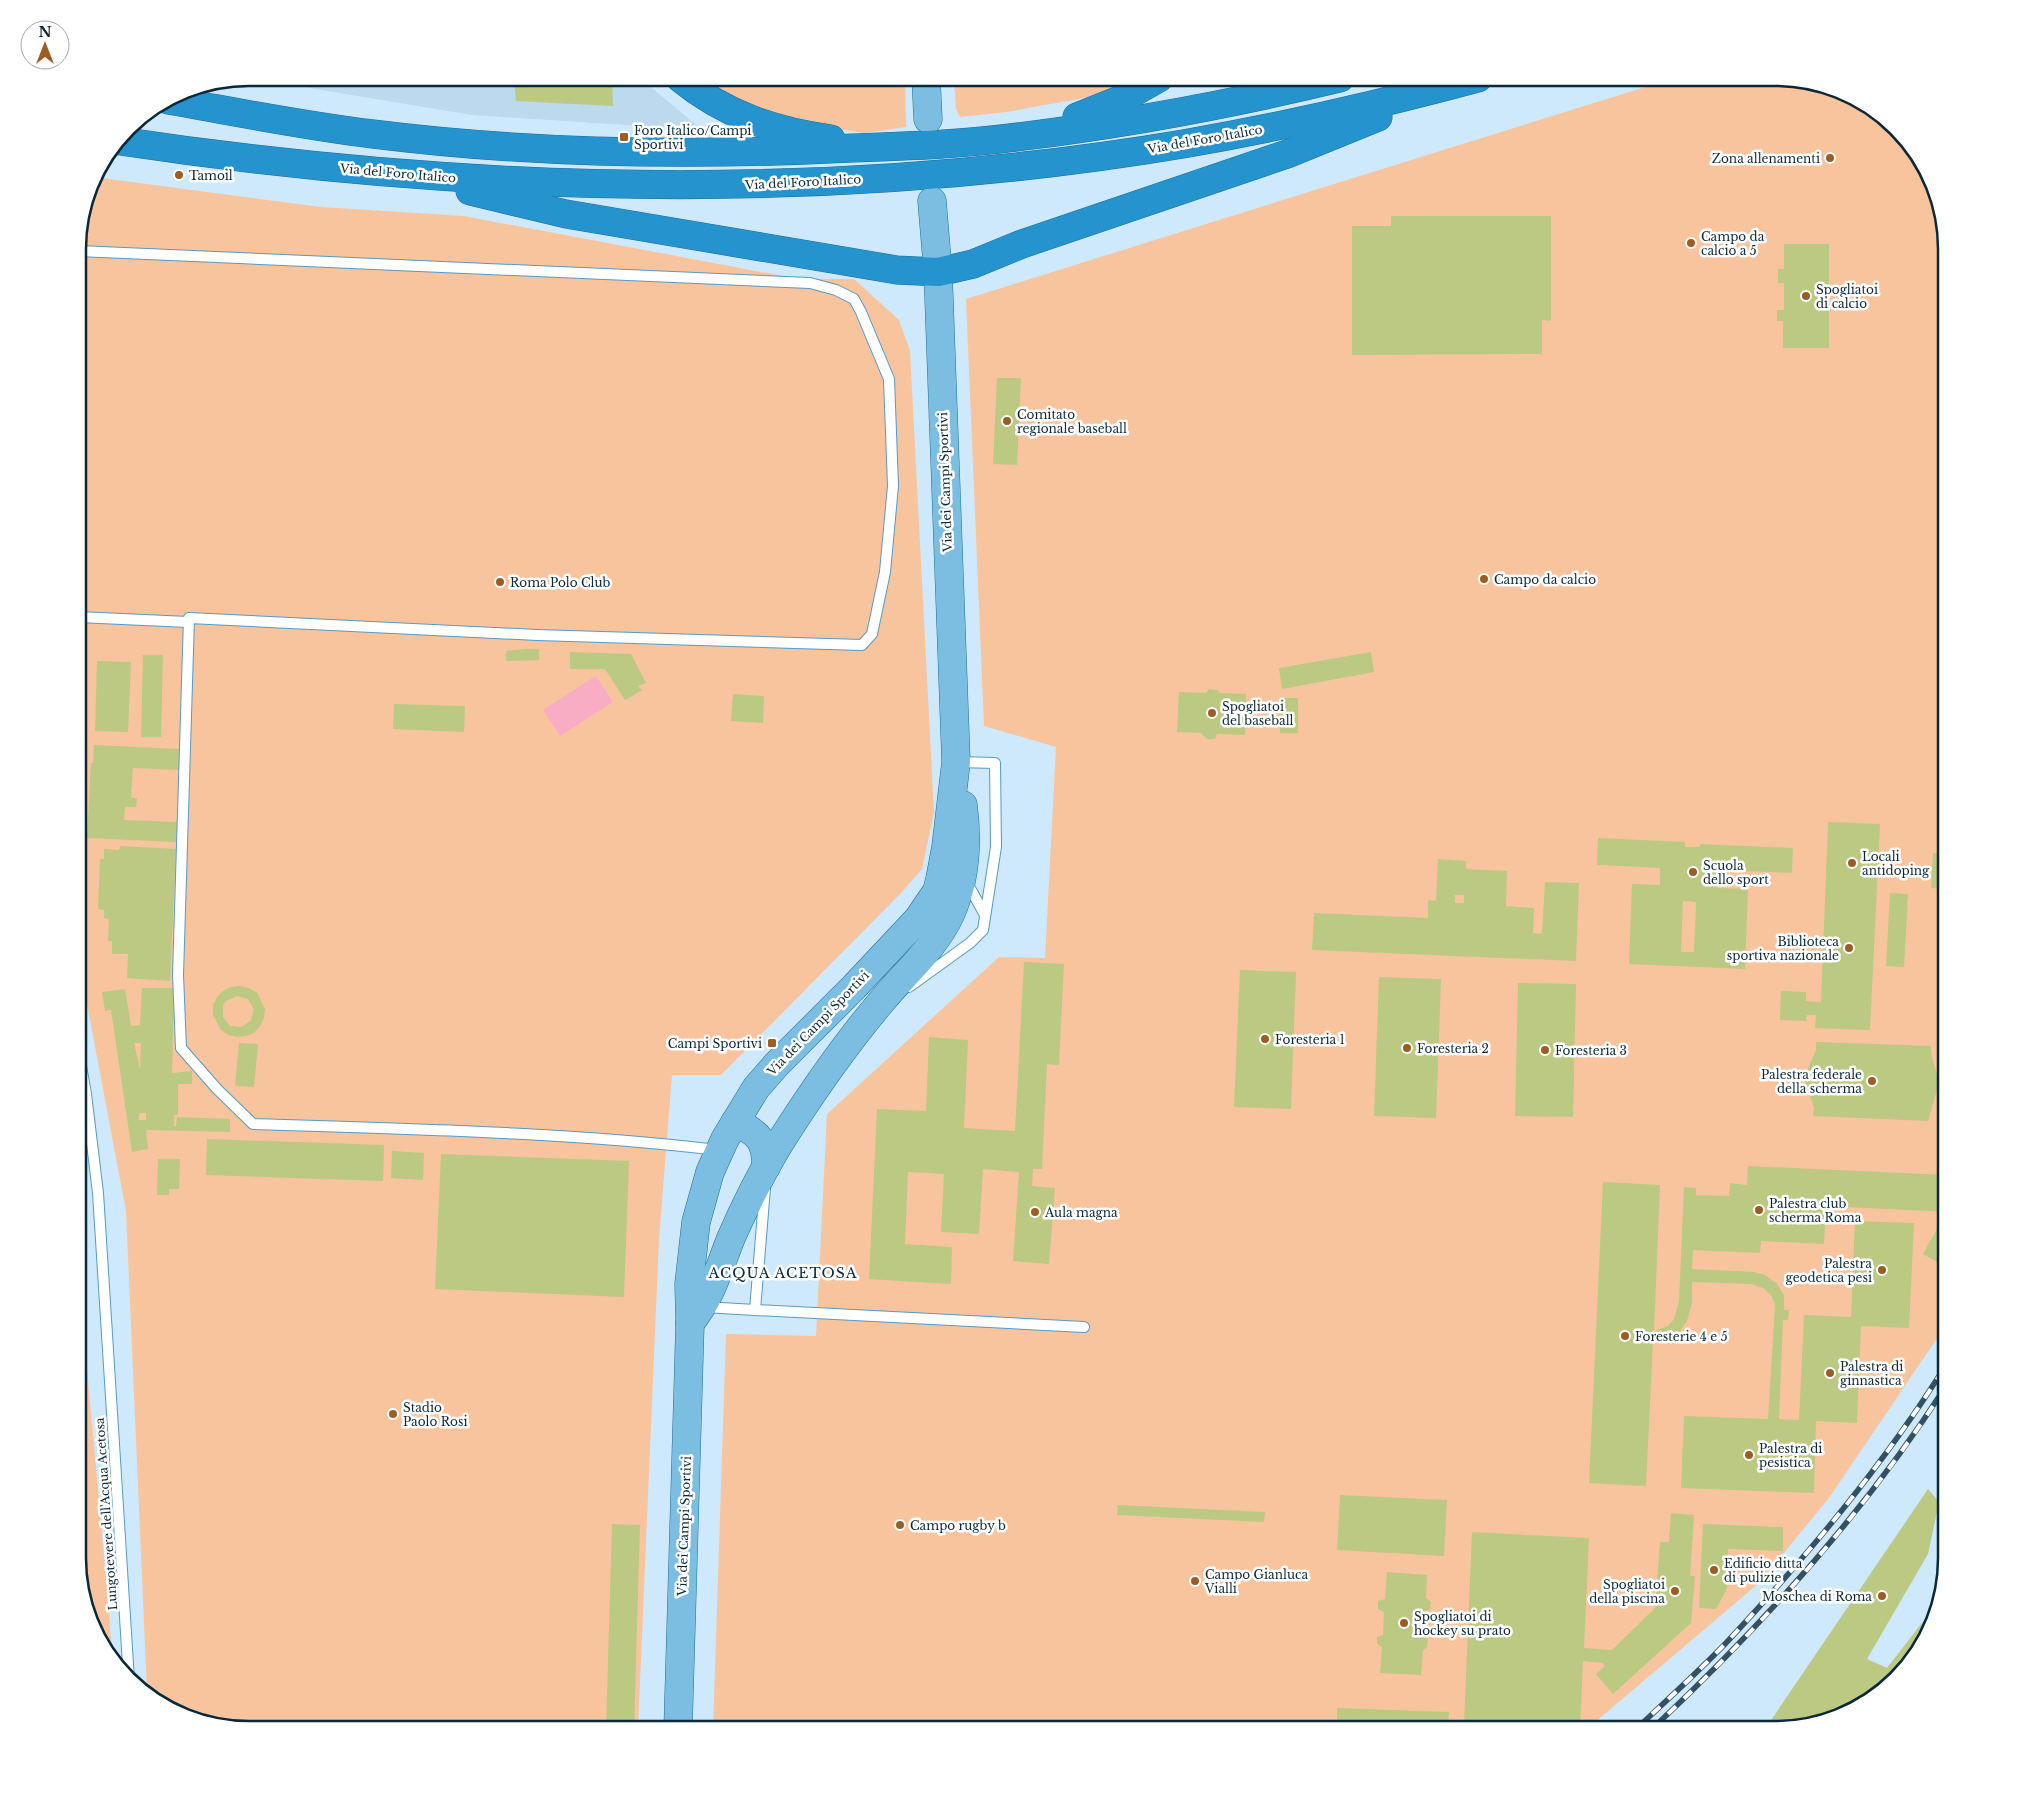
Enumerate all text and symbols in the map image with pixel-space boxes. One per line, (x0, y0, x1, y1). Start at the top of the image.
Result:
north arrow (20, 20, 70, 70)
text: N (38, 23, 52, 41)
street label: Via del Foro Italico (1146, 122, 1264, 157)
place label: Foro Italico/Campi Sportivi (634, 123, 751, 152)
marker: Foro Italico/Campi Sportivi (618, 131, 630, 143)
place label: Zona allenamenti (1712, 151, 1820, 166)
marker: Zona allenamenti (1824, 152, 1836, 164)
street label: Via del Foro Italico (338, 160, 457, 186)
place label: Tamoil (189, 168, 233, 183)
marker: Tamoil (173, 169, 185, 181)
street label: Via del Foro Italico (744, 171, 862, 193)
place label: Campo da calcio a 5 (1701, 229, 1765, 258)
marker: Campo da calcio a 5 (1685, 237, 1697, 249)
place label: Spogliatoi di calcio (1816, 282, 1878, 311)
marker: Spogliatoi di calcio (1800, 290, 1812, 302)
place label: Comitato regionale baseball (1017, 407, 1127, 436)
street label: Via dei Campi Sportivi (935, 412, 955, 553)
marker: Comitato regionale baseball (1001, 415, 1013, 427)
place label: Campo da calcio (1494, 572, 1596, 587)
marker: Campo da calcio (1478, 573, 1490, 585)
place label: Roma Polo Club (510, 575, 611, 590)
marker: Roma Polo Club (494, 576, 506, 588)
place label: Spogliatoi del baseball (1222, 699, 1294, 728)
marker: Spogliatoi del baseball (1206, 707, 1218, 719)
place label: Locali antidoping (1862, 849, 1930, 878)
marker: Locali antidoping (1846, 857, 1858, 869)
place label: Scuola dello sport (1703, 858, 1769, 887)
marker: Scuola dello sport (1687, 866, 1699, 878)
place label: Biblioteca sportiva nazionale (1727, 934, 1839, 963)
marker: Biblioteca sportiva nazionale (1843, 942, 1855, 954)
street label: Via dei Campi Sportivi (763, 967, 872, 1079)
place label: Foresteria 1 (1275, 1032, 1345, 1047)
marker: Foresteria 1 (1259, 1033, 1271, 1045)
place label: Campi Sportivi (668, 1036, 762, 1051)
marker: Campi Sportivi (766, 1037, 778, 1049)
place label: Foresteria 2 (1417, 1041, 1489, 1056)
marker: Foresteria 2 (1401, 1042, 1413, 1054)
place label: Foresteria 3 (1555, 1043, 1627, 1058)
marker: Foresteria 3 (1539, 1044, 1551, 1056)
place label: Palestra federale della scherma (1761, 1067, 1862, 1096)
marker: Palestra federale della scherma (1866, 1075, 1878, 1087)
place label: Palestra club scherma Roma (1769, 1196, 1862, 1225)
marker: Palestra club scherma Roma (1753, 1204, 1765, 1216)
place label: Aula magna (1044, 1205, 1118, 1220)
marker: Aula magna (1029, 1206, 1041, 1218)
place label: Palestra geodetica pesi (1786, 1256, 1872, 1285)
district label: ACQUA ACETOSA (708, 1264, 857, 1282)
marker: Palestra geodetica pesi (1876, 1264, 1888, 1276)
place label: Foresterie 4 e 5 (1635, 1329, 1728, 1344)
marker: Foresterie 4 e 5 (1619, 1330, 1631, 1342)
place label: Palestra di ginnastica (1840, 1359, 1903, 1388)
marker: Palestra di ginnastica (1824, 1367, 1836, 1379)
place label: Stadio Paolo Rosi (403, 1400, 468, 1429)
marker: Stadio Paolo Rosi (387, 1408, 399, 1420)
street label: Lungotevere dell'Acqua Acetosa (92, 1417, 120, 1611)
place label: Palestra di pesistica (1759, 1441, 1822, 1470)
marker: Palestra di pesistica (1743, 1449, 1755, 1461)
street label: Via dei Campi Sportivi (674, 1456, 694, 1597)
place label: Campo rugby b (910, 1518, 1006, 1533)
marker: Campo rugby b (894, 1519, 906, 1531)
place label: Edificio ditta di pulizie (1724, 1556, 1803, 1585)
marker: Edificio ditta di pulizie (1708, 1564, 1720, 1576)
place label: Campo Gianluca Vialli (1204, 1567, 1308, 1596)
marker: Campo Gianluca Vialli (1189, 1575, 1201, 1587)
place label: Spogliatoi della piscina (1589, 1577, 1665, 1606)
marker: Spogliatoi della piscina (1669, 1585, 1681, 1597)
place label: Moschea di Roma (1762, 1589, 1872, 1604)
marker: Moschea di Roma (1876, 1590, 1888, 1602)
place label: Spogliatoi di hockey su prato (1414, 1609, 1511, 1638)
marker: Spogliatoi di hockey su prato (1398, 1617, 1410, 1629)

